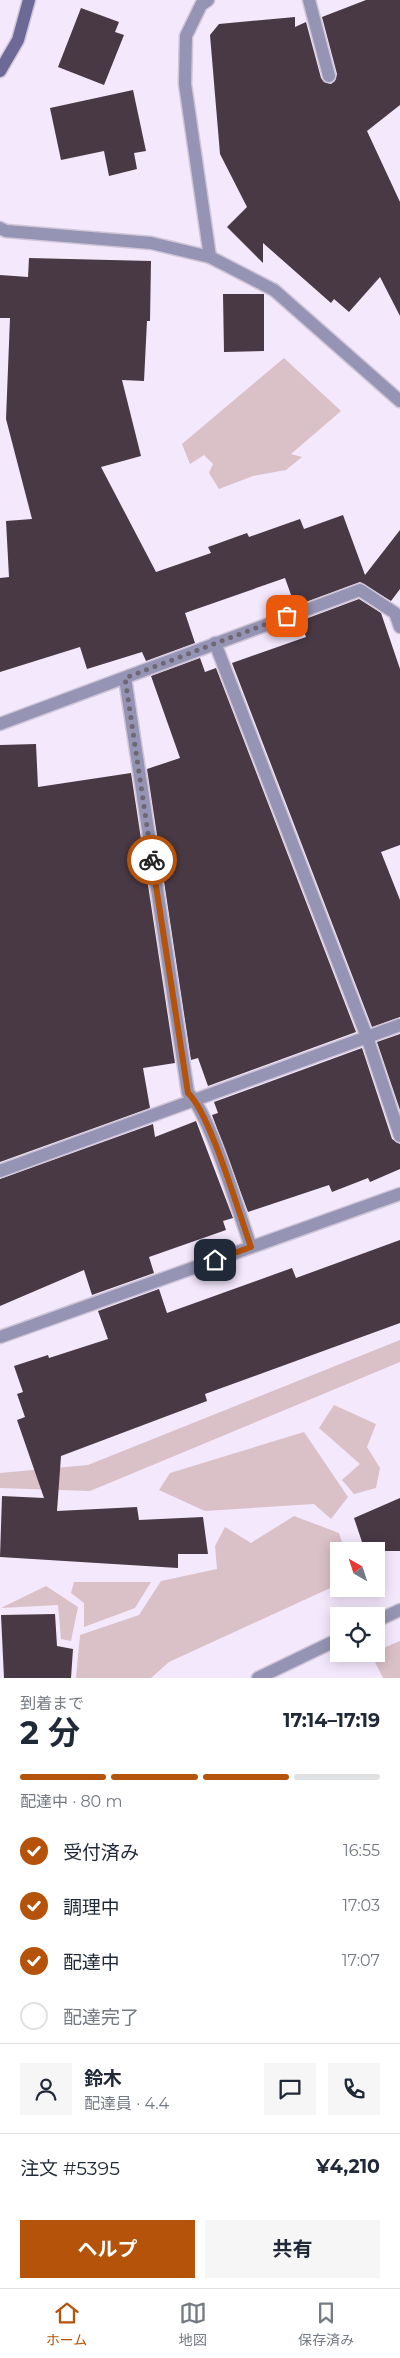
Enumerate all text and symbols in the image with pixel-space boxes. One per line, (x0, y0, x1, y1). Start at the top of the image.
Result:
pin (266, 595, 308, 637)
icon: bag (273, 602, 301, 630)
courier (127, 835, 177, 885)
icon: bike (138, 846, 166, 874)
pin (194, 1239, 236, 1281)
icon: home (201, 1246, 229, 1274)
north arrow (330, 1542, 385, 1598)
map controls (330, 1542, 385, 1662)
button: locate (330, 1607, 385, 1662)
text: 到着まで (20, 1694, 84, 1713)
text: 17:14–17:19 (283, 1709, 380, 1732)
text: 2 分 (20, 1713, 80, 1752)
text: 配達中 · 80 m (20, 1792, 122, 1811)
icon: check (20, 1837, 48, 1865)
text: 受付済み (63, 1841, 139, 1864)
text: 16:55 (343, 1841, 380, 1860)
icon: check (20, 1892, 48, 1920)
text: 調理中 (63, 1896, 120, 1919)
text: 17:03 (342, 1896, 380, 1915)
icon: check (20, 1947, 48, 1975)
text: 配達中 (63, 1951, 120, 1974)
text: 17:07 (342, 1951, 380, 1970)
text: 配達完了 (63, 2006, 139, 2029)
button: person (20, 2063, 72, 2115)
button: chat (264, 2063, 316, 2115)
button: phone (328, 2063, 380, 2115)
text: 鈴木 (84, 2067, 122, 2090)
text: 配達員 · 4.4 (84, 2094, 169, 2113)
text: ¥4,210 (316, 2155, 380, 2178)
text: 注文 #5395 (20, 2157, 120, 2180)
button: ヘルプ (20, 2220, 195, 2278)
button: 共有 (205, 2220, 380, 2278)
tab: ホーム (46, 2299, 87, 2349)
tab: 地図 (179, 2299, 207, 2349)
tab: 保存済み (298, 2299, 354, 2349)

